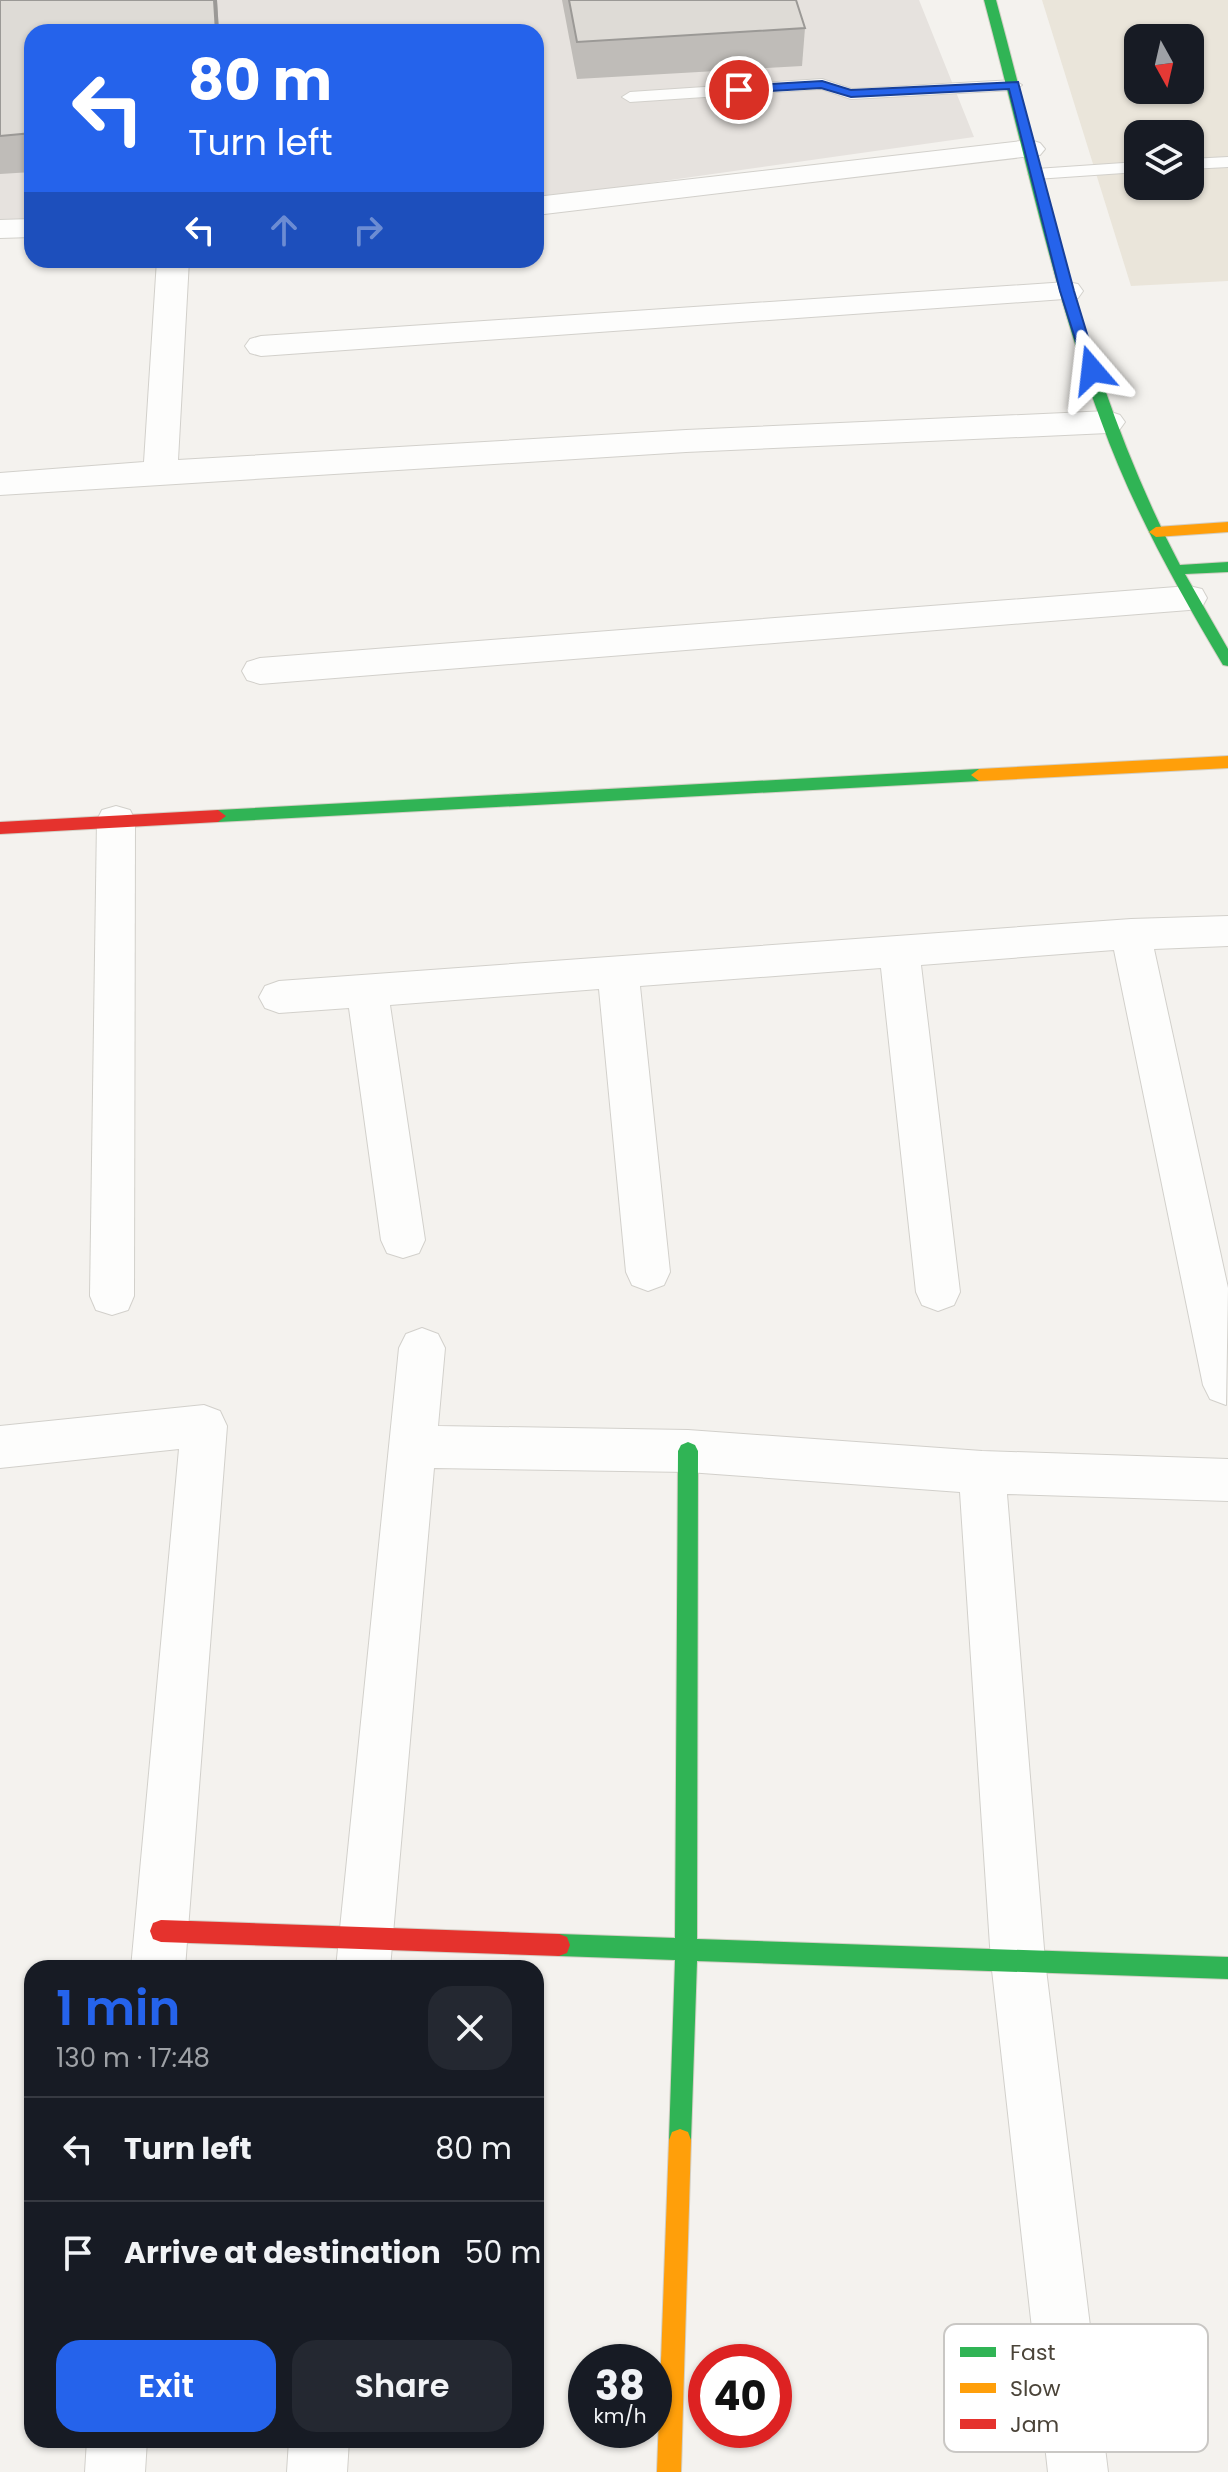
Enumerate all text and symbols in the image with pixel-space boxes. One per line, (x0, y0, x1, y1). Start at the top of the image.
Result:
north arrow (1124, 24, 1204, 104)
map controls (1124, 24, 1204, 200)
text: 80 m (188, 41, 332, 120)
icon: left (56, 56, 160, 160)
pin (705, 56, 773, 124)
icon: arrive (717, 68, 761, 112)
text: Turn left (188, 117, 333, 168)
button: layers (1124, 120, 1204, 200)
icon: left (178, 208, 222, 252)
icon: ahead (262, 208, 306, 252)
icon: right (346, 208, 390, 252)
position arrow (1050, 328, 1134, 412)
text: 1 min (56, 1975, 180, 2042)
button: close (428, 1986, 512, 2070)
text: 130 m · 17:48 (56, 2040, 210, 2076)
icon: left (56, 2127, 100, 2171)
text: Turn left (124, 2127, 252, 2170)
text: 80 m (435, 2127, 512, 2170)
icon: arrive (56, 2231, 100, 2275)
text: Arrive at destination (124, 2231, 441, 2274)
text: 50 m (465, 2231, 541, 2274)
legend (944, 2324, 1208, 2452)
text: Fast (1010, 2337, 1055, 2368)
button: Exit (56, 2340, 276, 2432)
button: Share (292, 2340, 512, 2432)
speed limit sign: 40 (688, 2344, 792, 2448)
text: 38 (595, 2358, 645, 2414)
text: Slow (1010, 2373, 1060, 2404)
text: km/h (593, 2402, 647, 2430)
text: Jam (1010, 2409, 1059, 2440)

